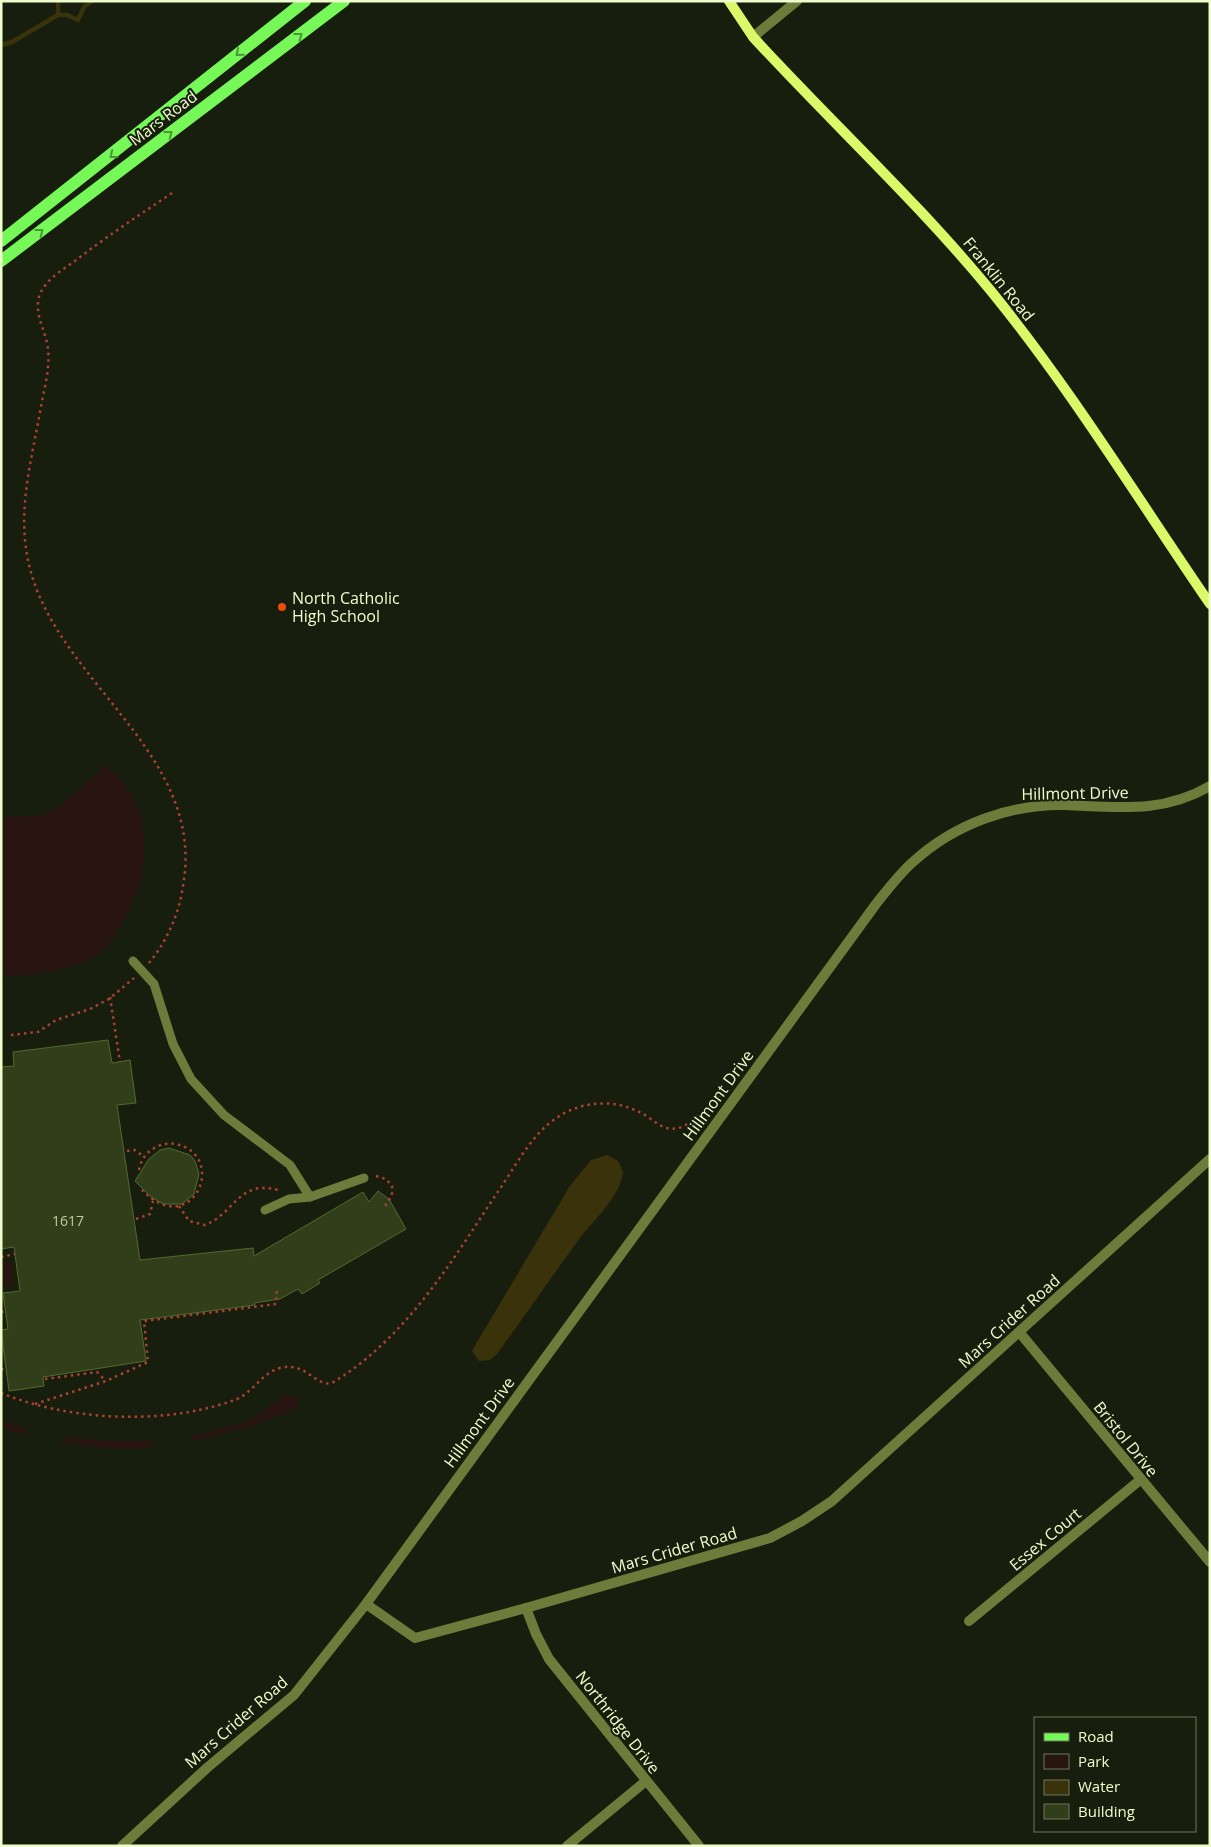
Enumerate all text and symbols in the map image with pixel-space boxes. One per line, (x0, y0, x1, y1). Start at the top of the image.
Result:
one-way arrow (293, 33, 302, 41)
one-way arrow (236, 48, 245, 57)
street label: Mars Road (125, 85, 201, 151)
one-way arrow (164, 130, 173, 139)
one-way arrow (109, 149, 119, 158)
one-way arrow (34, 229, 44, 238)
street label: Franklin Road (958, 232, 1040, 326)
place label: North Catholic High School (292, 587, 400, 627)
marker: North Catholic High School (276, 601, 288, 613)
street label: Hillmont Drive (1021, 781, 1129, 805)
street label: Hillmont Drive (678, 1045, 758, 1145)
house number: 1617 (52, 1211, 84, 1230)
street label: Mars Crider Road (953, 1269, 1065, 1373)
street label: Hillmont Drive (439, 1372, 519, 1472)
street label: Bristol Drive (1089, 1397, 1163, 1481)
street label: Essex Court (1004, 1502, 1086, 1576)
street label: Mars Crider Road (609, 1522, 739, 1578)
street label: Northridge Drive (571, 1666, 665, 1778)
street label: Mars Crider Road (180, 1671, 292, 1773)
legend (1034, 1717, 1196, 1832)
text: Road (1078, 1726, 1114, 1746)
text: Park (1078, 1751, 1109, 1771)
text: Water (1078, 1776, 1120, 1796)
text: Building (1078, 1801, 1135, 1821)

